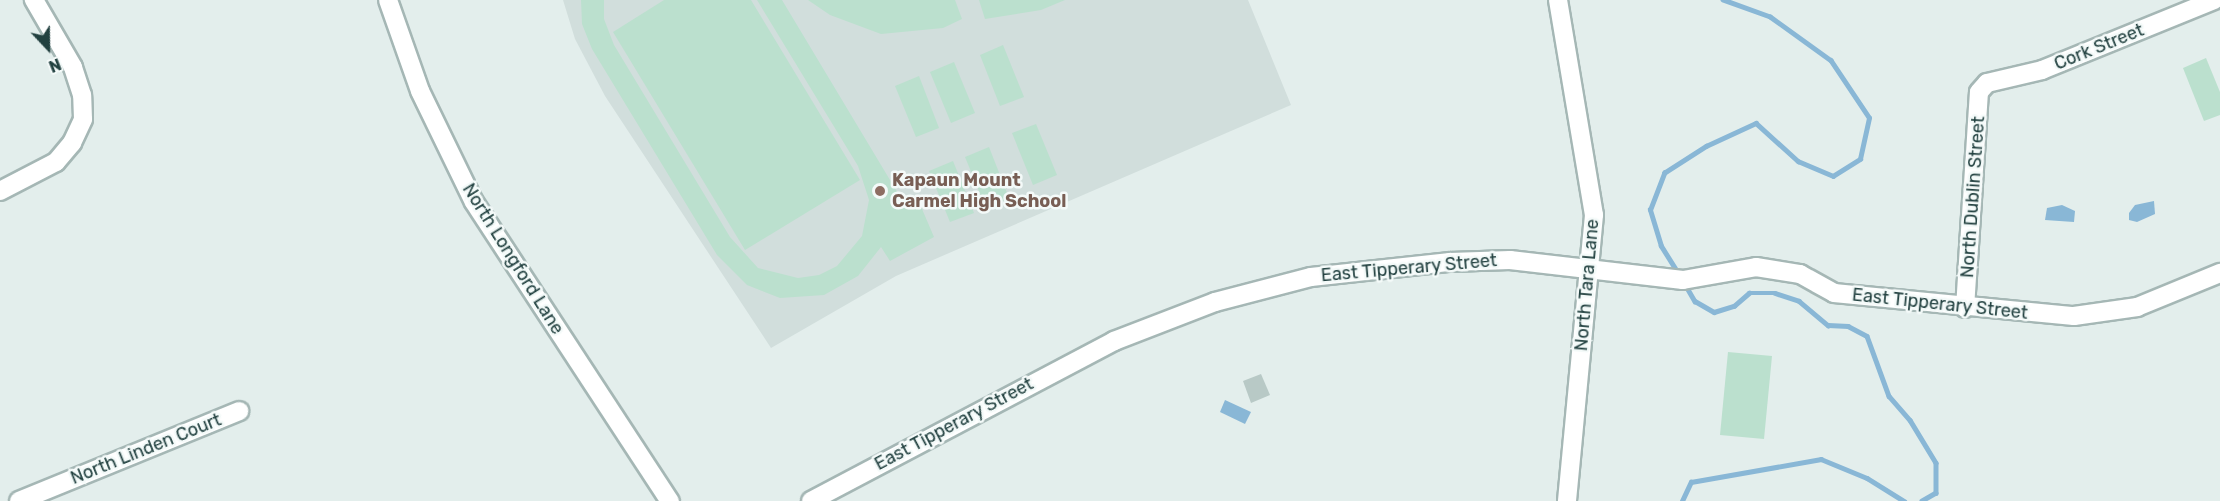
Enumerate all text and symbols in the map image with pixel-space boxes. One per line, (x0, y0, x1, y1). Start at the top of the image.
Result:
north arrow (18, 18, 78, 78)
street label: Cork Street (2051, 19, 2147, 75)
text: N (46, 54, 64, 76)
street label: North Dublin Street (1957, 115, 1989, 279)
place label: Kapaun Mount Carmel High School (892, 170, 1066, 213)
street label: North Longford Lane (458, 180, 568, 338)
marker: Kapaun Mount Carmel High School (873, 184, 887, 198)
street label: North Tara Lane (1570, 218, 1604, 352)
street label: East Tipperary Street (1320, 250, 1498, 286)
street label: East Tipperary Street (1851, 284, 2029, 324)
street label: East Tipperary Street (871, 373, 1037, 475)
street label: North Linden Court (67, 409, 225, 489)

